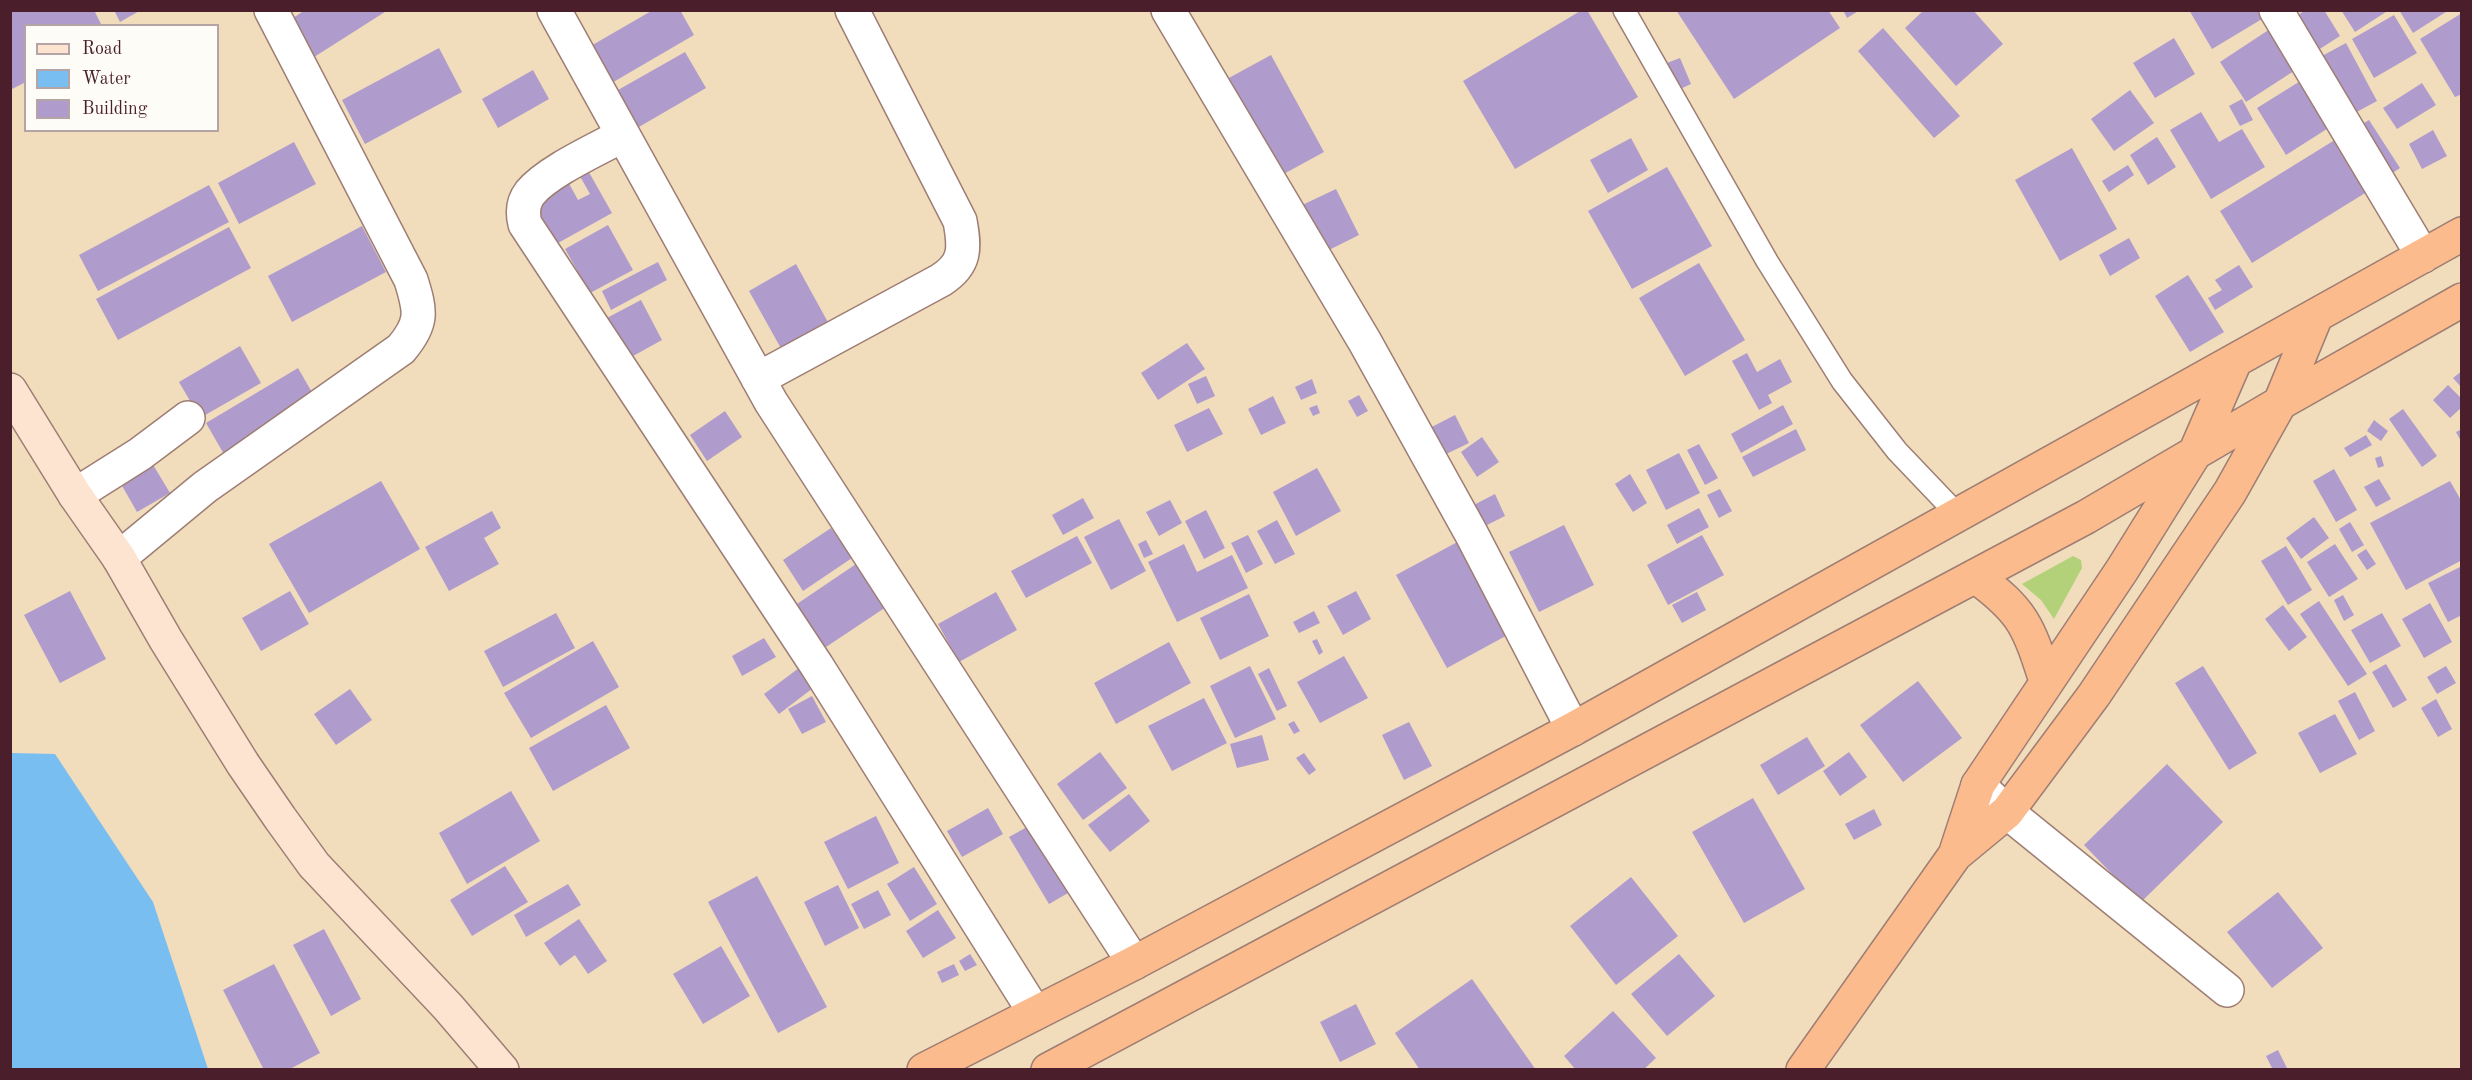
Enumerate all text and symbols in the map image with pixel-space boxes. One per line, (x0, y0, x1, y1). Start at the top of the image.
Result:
legend (24, 24, 219, 132)
text: Road (82, 40, 122, 58)
text: Water (82, 70, 131, 88)
text: Building (82, 100, 147, 118)

